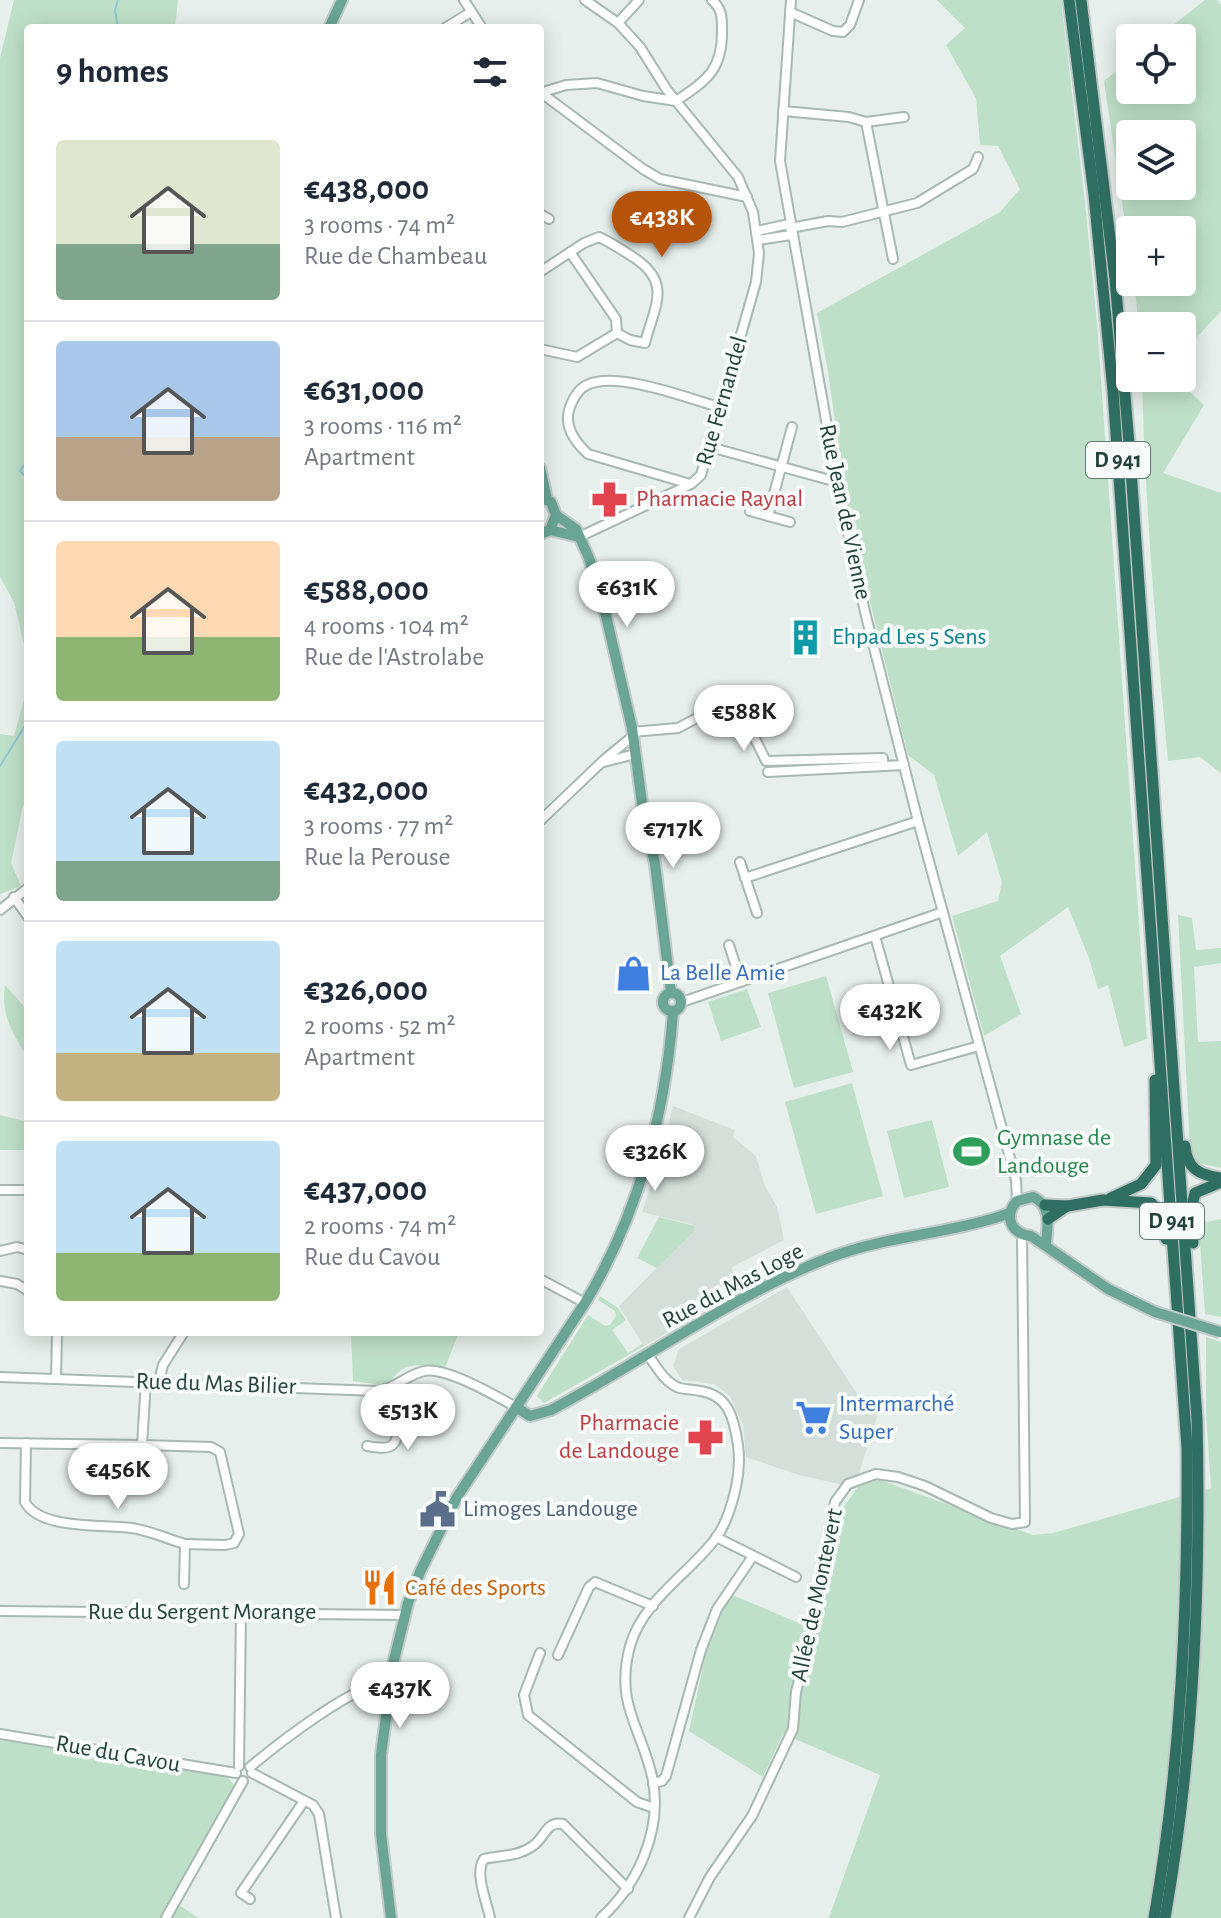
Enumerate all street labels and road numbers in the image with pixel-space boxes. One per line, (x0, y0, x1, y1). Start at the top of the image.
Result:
street label: Rue Fernandel (692, 334, 752, 468)
street label: Rue Jean de Vienne (815, 422, 875, 602)
road number: D 941 (1086, 442, 1150, 478)
road number: D 941 (1140, 1203, 1204, 1239)
street label: Rue du Mas Loge (659, 1239, 807, 1333)
street label: Rue du Mas Bilier (135, 1369, 297, 1399)
street label: Allée de Montevert (787, 1506, 847, 1684)
street label: Rue du Sergent Morange (88, 1600, 316, 1624)
street label: Rue du Cavou (54, 1731, 182, 1777)

